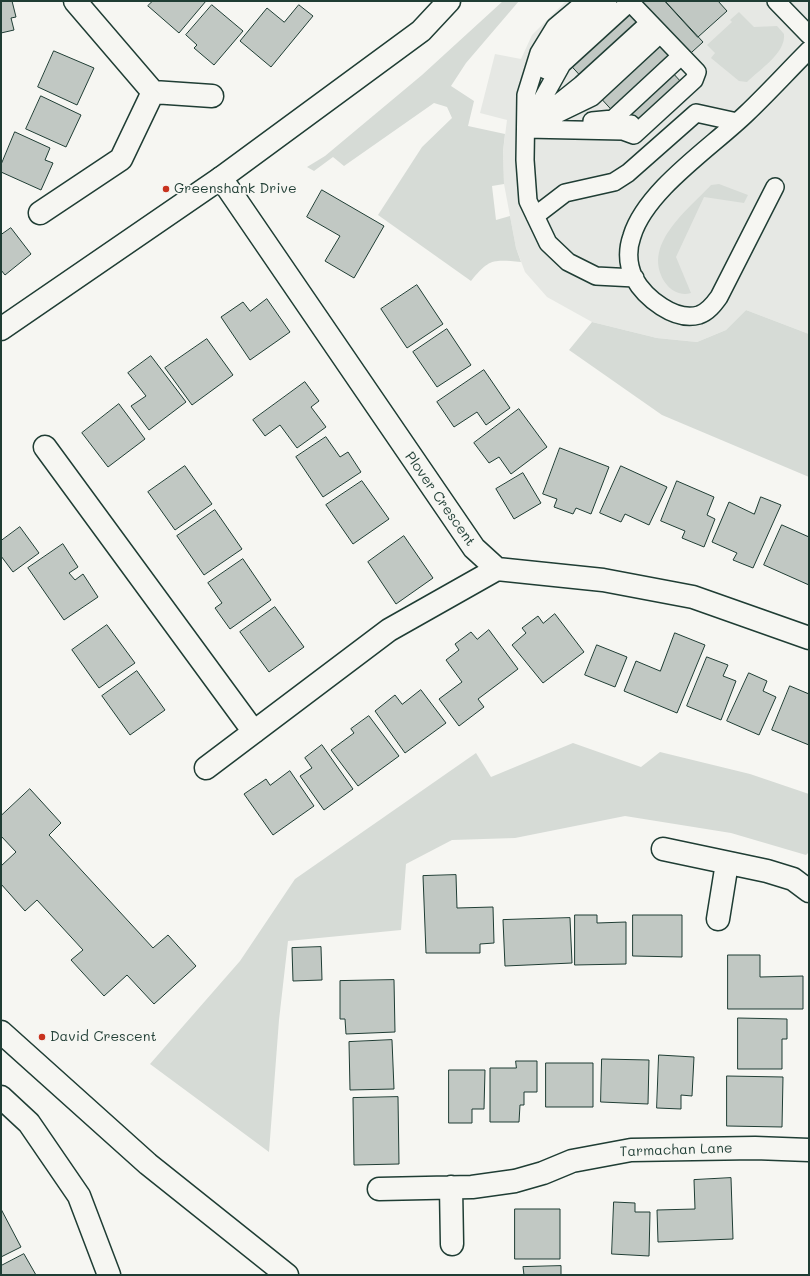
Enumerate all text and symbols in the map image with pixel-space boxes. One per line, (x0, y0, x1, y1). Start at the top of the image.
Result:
place label: Greenshank Drive (174, 181, 297, 197)
marker: Greenshank Drive (161, 184, 171, 194)
street label: Plover Crescent (401, 449, 479, 549)
place label: David Crescent (50, 1029, 157, 1045)
marker: David Crescent (37, 1032, 47, 1042)
street label: Tarmachan Lane (619, 1140, 733, 1160)

